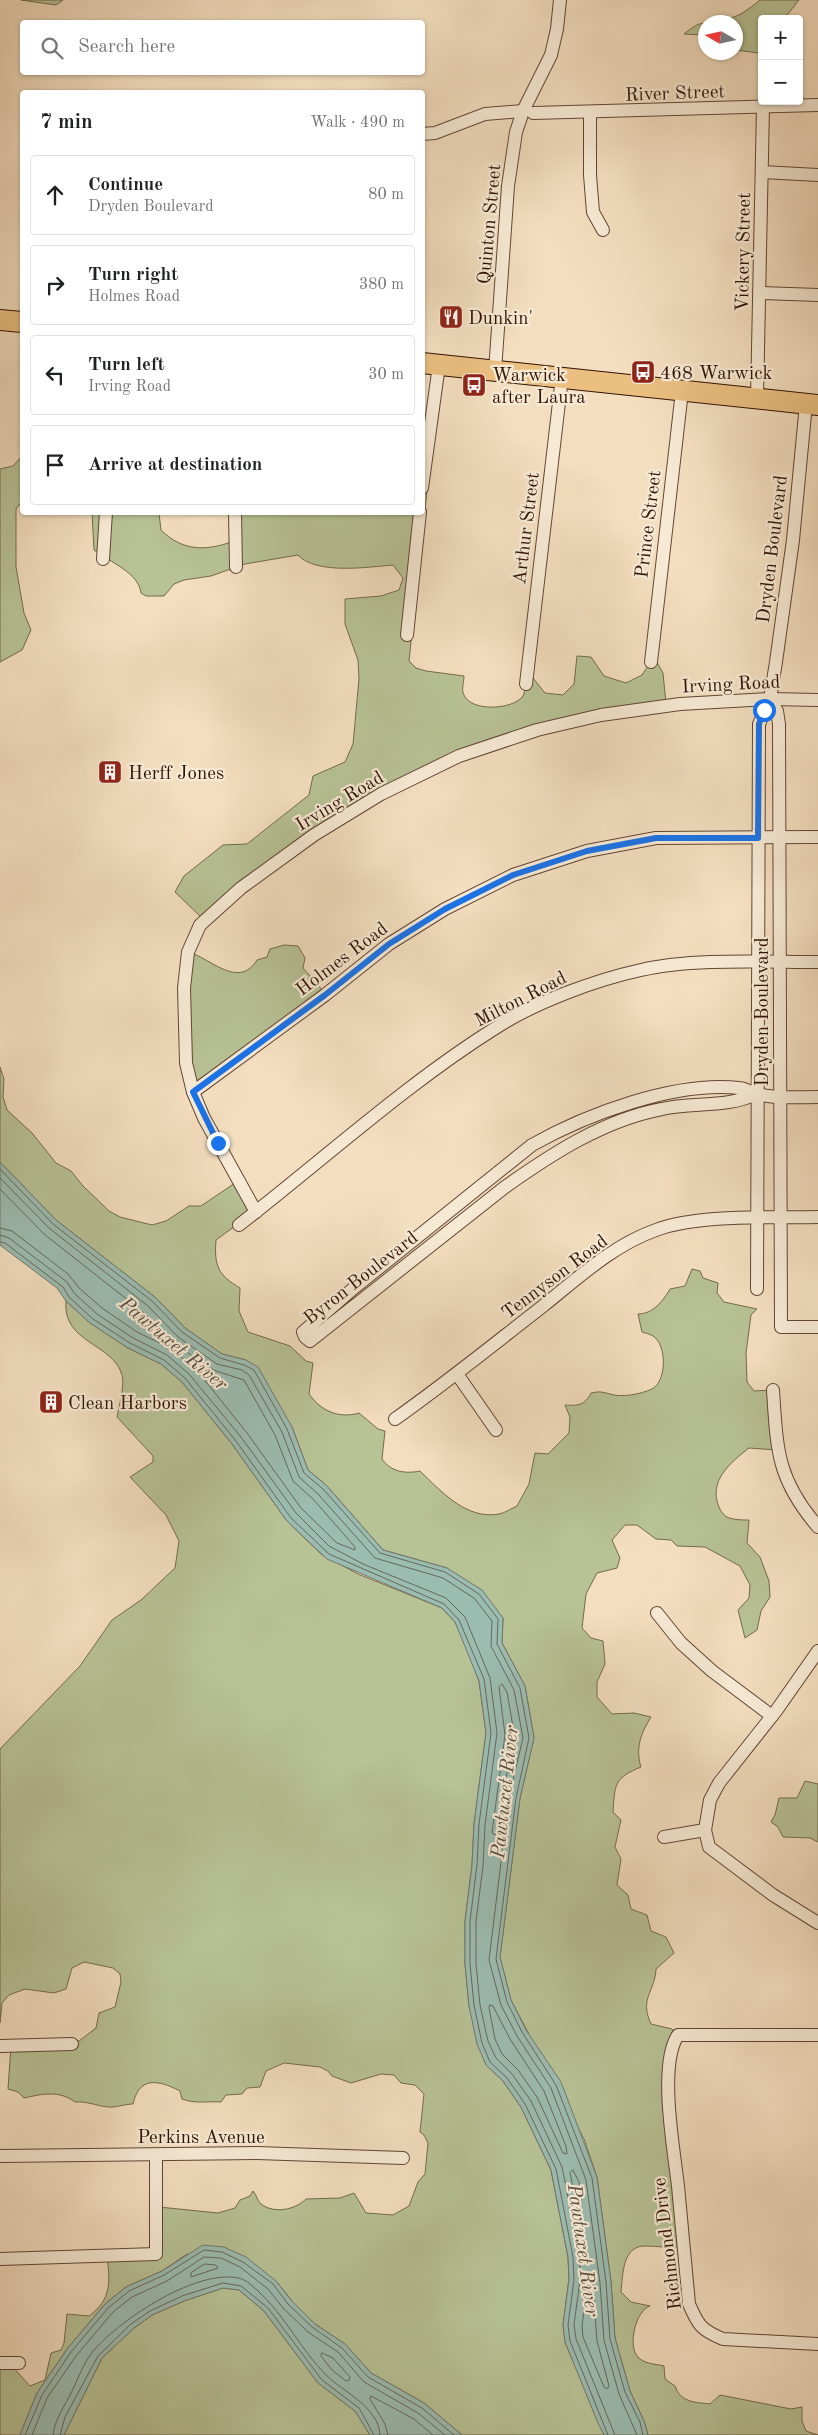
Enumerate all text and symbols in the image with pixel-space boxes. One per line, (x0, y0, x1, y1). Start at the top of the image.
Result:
north arrow (698, 15, 743, 60)
map controls (758, 15, 803, 105)
button: + (758, 15, 803, 60)
search box (20, 20, 425, 75)
icon: search (38, 34, 66, 62)
text: Search here (78, 38, 175, 57)
button: − (758, 60, 803, 105)
street label: River Street (625, 83, 725, 106)
text: 7 min (40, 112, 93, 133)
text: Walk · 490 m (310, 115, 405, 131)
street label: Quinton Street (476, 163, 505, 285)
text: Continue (88, 176, 163, 195)
icon: ahead (41, 181, 69, 209)
text: 80 m (368, 187, 404, 203)
street label: Vickery Street (734, 192, 755, 312)
text: Dryden Boulevard (88, 199, 214, 215)
text: Turn right (88, 266, 178, 285)
icon: right (41, 271, 69, 299)
text: 380 m (359, 277, 404, 293)
text: Holmes Road (88, 289, 180, 305)
restaurant icon: Dunkin' (438, 304, 464, 330)
place label: Dunkin' (468, 310, 533, 329)
text: Turn left (88, 356, 165, 375)
bus stop icon: 468 Warwick (630, 359, 656, 385)
icon: left (41, 361, 69, 389)
place label: 468 Warwick (660, 365, 772, 384)
text: 30 m (368, 367, 404, 383)
place label: Warwick after Laura (492, 367, 586, 408)
bus stop icon: Warwick after Laura (461, 372, 487, 398)
text: Irving Road (88, 379, 171, 395)
icon: arrive (41, 451, 69, 479)
text: Arrive at destination (88, 456, 262, 475)
street label: Prince Street (633, 469, 666, 579)
street label: Arthur Street (511, 471, 544, 585)
street label: Dryden Boulevard (755, 474, 792, 624)
street label: Irving Road (681, 673, 781, 698)
route start (753, 699, 776, 722)
building icon: Herff Jones (97, 759, 123, 785)
place label: Herff Jones (128, 765, 224, 784)
street label: Irving Road (293, 769, 388, 836)
street label: Holmes Road (293, 919, 392, 1000)
street label: Dryden Boulevard (754, 937, 773, 1087)
street label: Milton Road (472, 969, 570, 1031)
route end (207, 1132, 230, 1155)
street label: Byron Boulevard (301, 1229, 422, 1329)
street label: Tennyson Road (499, 1232, 612, 1324)
water label: Pawtuxet River (114, 1293, 231, 1395)
building icon: Clean Harbors (38, 1389, 64, 1415)
place label: Clean Harbors (68, 1395, 187, 1414)
water label: Pawtuxet River (489, 1724, 523, 1861)
street label: Perkins Avenue (137, 2129, 265, 2148)
street label: Richmond Drive (651, 2177, 686, 2311)
water label: Pawtuxet River (563, 2182, 601, 2318)

